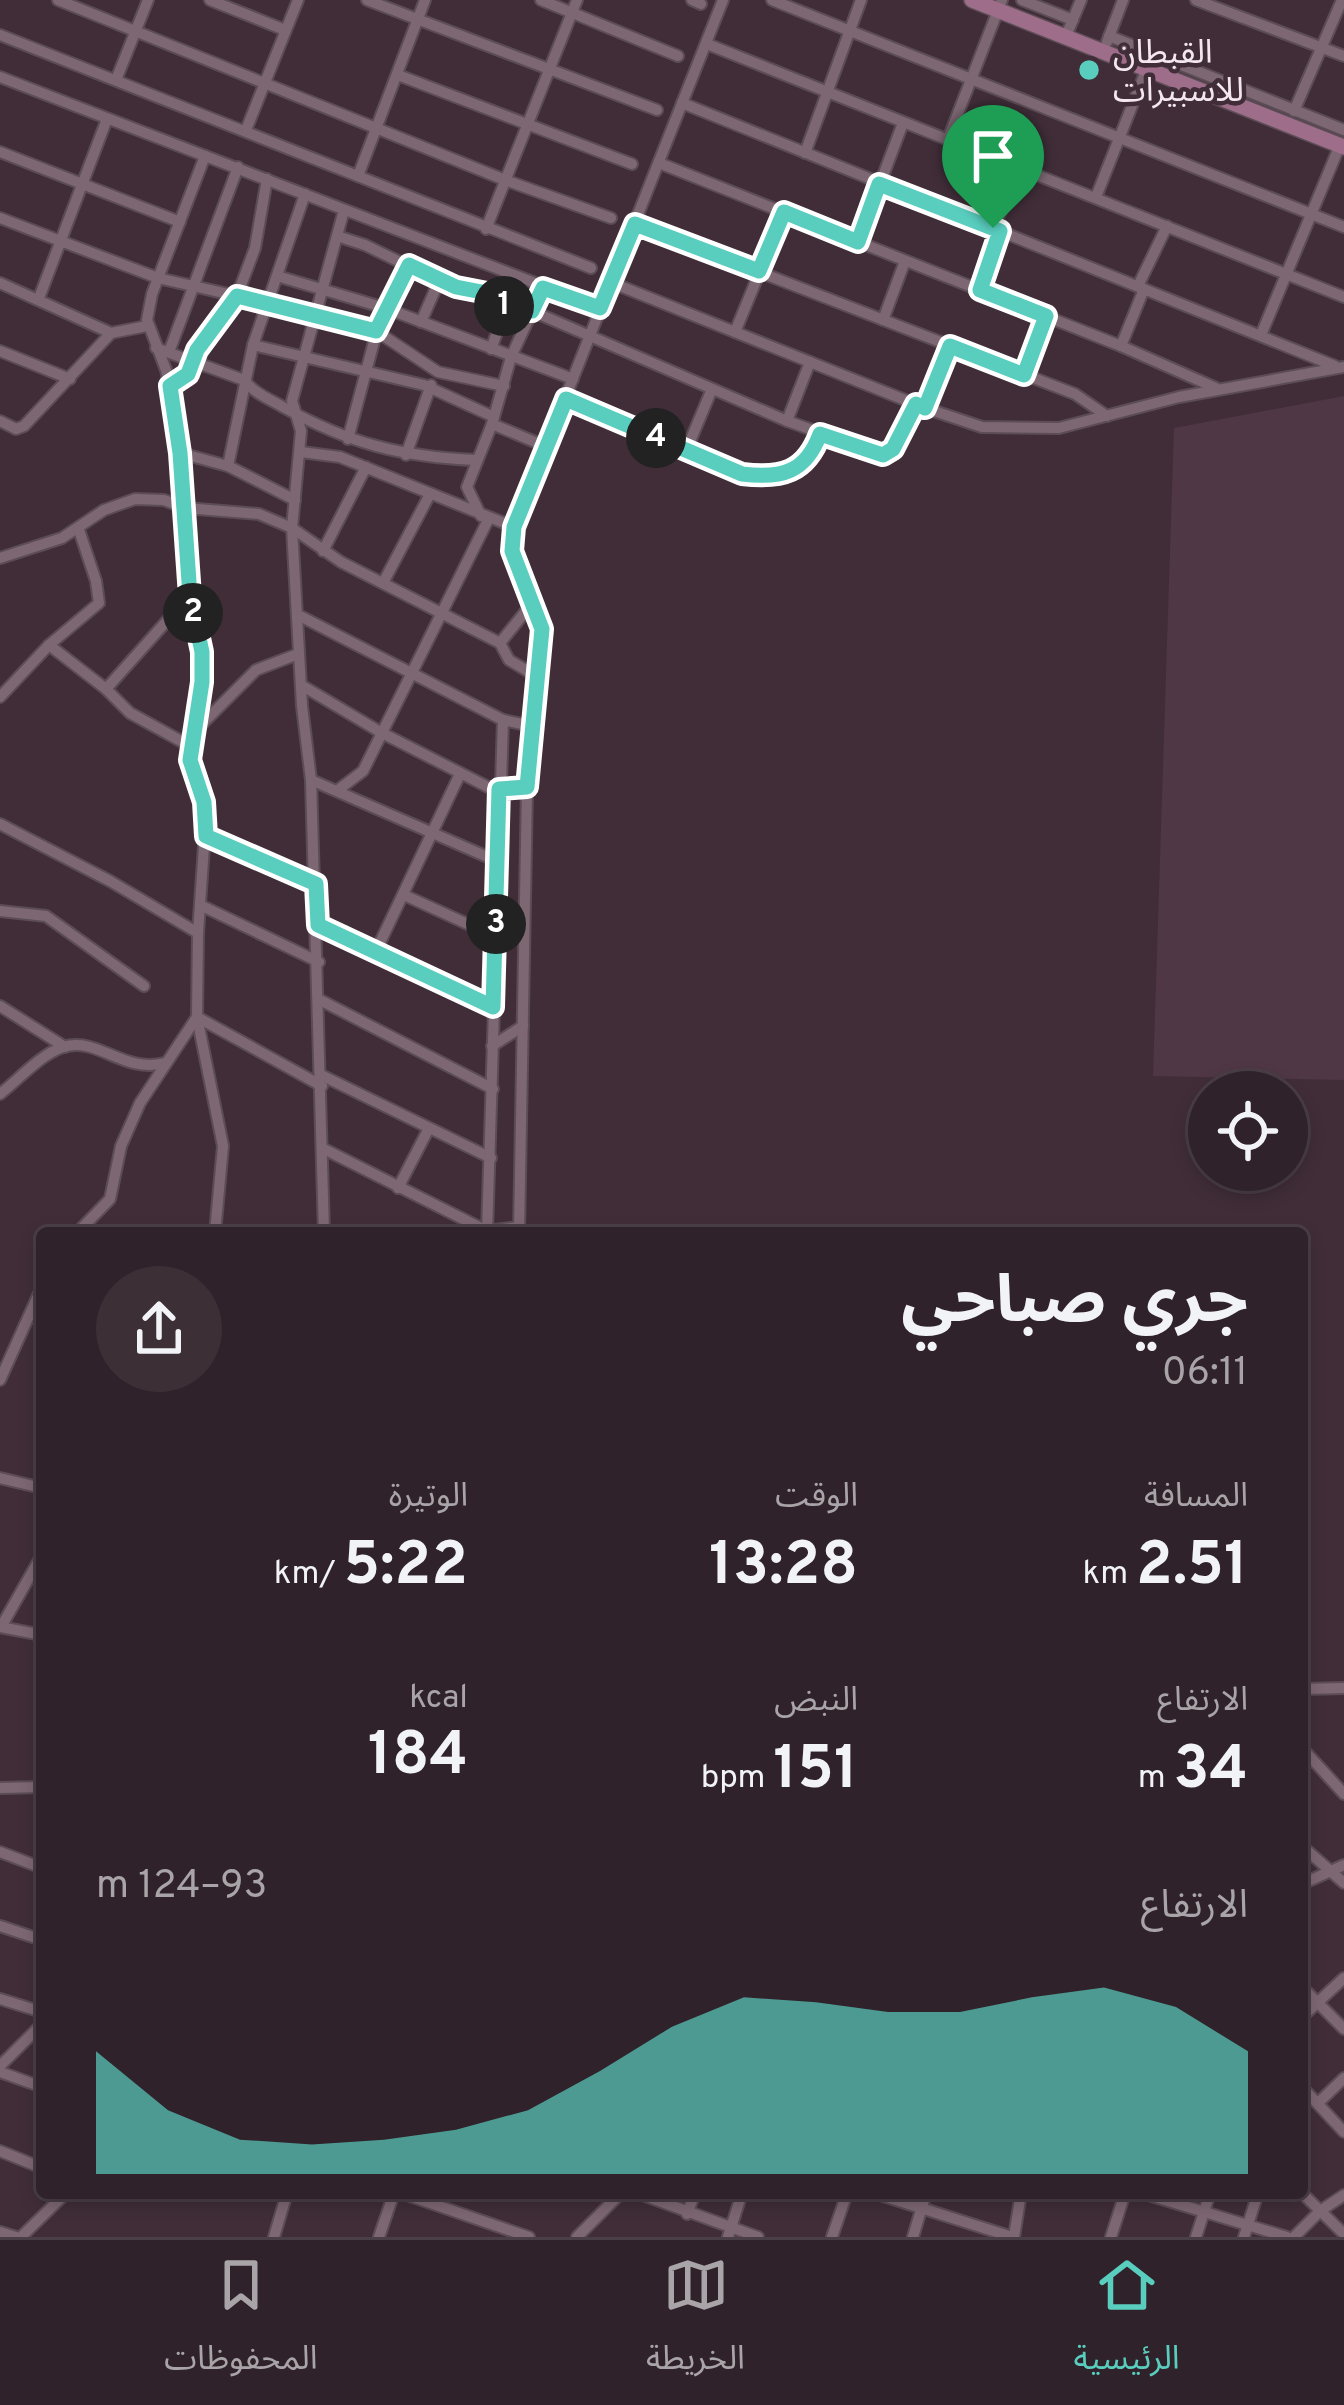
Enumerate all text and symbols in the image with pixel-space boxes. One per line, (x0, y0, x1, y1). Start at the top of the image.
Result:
place label: القبطان للاسبيرات (1113, 34, 1244, 114)
marker: القبطان للاسبيرات (1076, 57, 1102, 83)
pin (942, 105, 1044, 228)
icon: arrive (960, 123, 1026, 189)
pin: 1 (474, 276, 534, 336)
text: 1 (497, 285, 511, 327)
pin: 4 (626, 408, 686, 468)
text: 4 (645, 417, 667, 459)
pin: 2 (163, 583, 223, 643)
text: 2 (183, 592, 203, 634)
pin: 3 (466, 894, 526, 954)
text: 3 (486, 903, 506, 945)
map controls (1188, 1071, 1308, 1191)
button: locate (1188, 1071, 1308, 1191)
text: جري صباحي (901, 1263, 1248, 1346)
button: share (96, 1266, 222, 1392)
text: 06:11 (1162, 1350, 1248, 1399)
text: الوتيرة (389, 1477, 468, 1519)
text: الوقت (775, 1477, 858, 1519)
text: المسافة (1144, 1477, 1248, 1519)
text: 5:22 (343, 1530, 468, 1606)
text: 13:28 (709, 1530, 858, 1606)
text: 2.51 (1136, 1530, 1248, 1606)
text: /km (274, 1554, 343, 1596)
text: km (1083, 1554, 1136, 1596)
text: kcal (409, 1678, 468, 1720)
text: النبض (774, 1681, 858, 1723)
text: الارتفاع (1157, 1681, 1248, 1723)
text: 184 (368, 1720, 468, 1796)
text: 151 (773, 1734, 858, 1810)
text: 34 (1173, 1734, 1248, 1810)
text: bpm (701, 1758, 773, 1800)
text: m (1138, 1758, 1173, 1800)
text: 93–124 m (96, 1863, 267, 1912)
text: الارتفاع (1141, 1883, 1248, 1932)
tab: المحفوظات (164, 2252, 318, 2393)
tab: الخريطة (646, 2252, 745, 2393)
tab: الرئيسية (1074, 2252, 1180, 2393)

